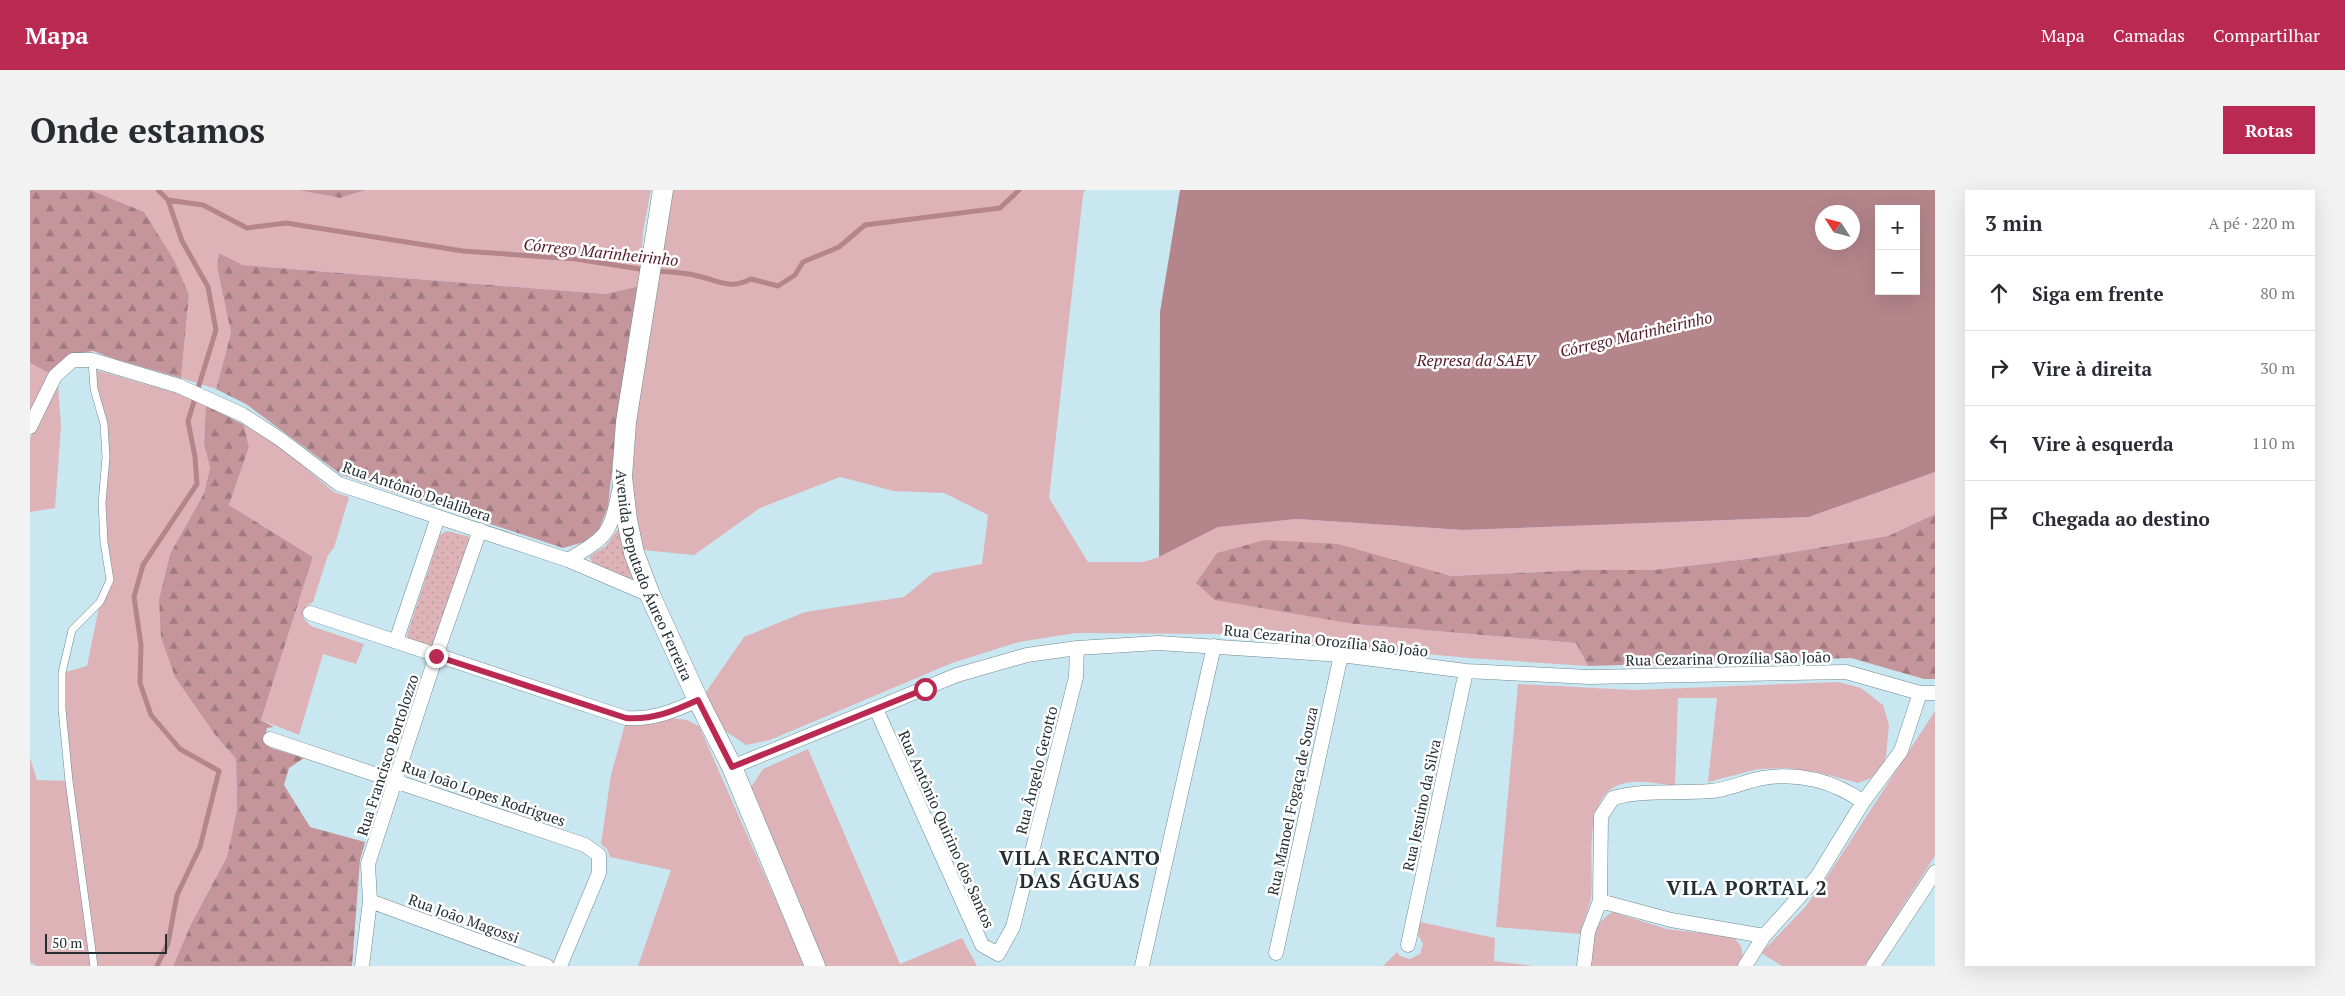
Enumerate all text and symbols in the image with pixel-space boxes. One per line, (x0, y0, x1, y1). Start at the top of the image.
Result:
text: Mapa (25, 19, 89, 51)
text: Mapa (2041, 23, 2085, 47)
text: Camadas (2113, 23, 2185, 47)
text: Compartilhar (2213, 23, 2320, 47)
button: Rotas (2223, 106, 2315, 154)
text: Onde estamos (30, 107, 265, 153)
north arrow (1815, 205, 1860, 250)
map controls (1875, 205, 1920, 295)
button: + (1875, 205, 1920, 250)
text: 3 min (1985, 209, 2042, 237)
text: A pé · 220 m (2208, 212, 2295, 234)
water label: Córrego Marinheirinho (522, 233, 680, 271)
button: − (1875, 250, 1920, 295)
icon: ahead (1985, 279, 2013, 307)
text: Siga em frente (2032, 281, 2164, 306)
text: 80 m (2260, 282, 2295, 304)
water label: Córrego Marinheirinho (1558, 306, 1714, 362)
water label: Represa da SAEV (1416, 349, 1537, 371)
icon: right (1985, 354, 2013, 382)
text: Vire à direita (2032, 356, 2152, 381)
text: 30 m (2260, 357, 2295, 379)
icon: left (1985, 429, 2013, 457)
text: Vire à esquerda (2032, 431, 2174, 456)
text: 110 m (2252, 432, 2295, 454)
street label: Rua Antônio Delalibera (340, 456, 494, 526)
street label: Avenida Deputado Áureo Ferreira (612, 469, 698, 684)
icon: arrive (1985, 504, 2013, 532)
text: Chegada ao destino (2032, 506, 2210, 531)
street label: Rua Cezarina Orozília São João (1223, 619, 1429, 661)
route end (425, 645, 448, 668)
street label: Rua Cezarina Orozília São João (1625, 646, 1831, 670)
street label: Rua Francisco Bortolozzo (351, 672, 423, 838)
route start (914, 678, 937, 701)
street label: Rua Ângelo Gerotto (1010, 704, 1062, 836)
street label: Rua Manoel Fogaça de Souza (1262, 704, 1322, 897)
street label: Rua Antônio Quirino dos Santos (894, 727, 1000, 931)
street label: Rua Jesuíno da Silva (1397, 737, 1445, 873)
street label: Rua João Lopes Rodrigues (400, 756, 568, 830)
district label: VILA RECANTO DAS ÁGUAS (999, 844, 1161, 894)
district label: VILA PORTAL 2 (1666, 874, 1828, 901)
street label: Rua João Magossi (406, 889, 522, 947)
scale bar (45, 931, 168, 954)
text: 50 m (52, 933, 82, 952)

